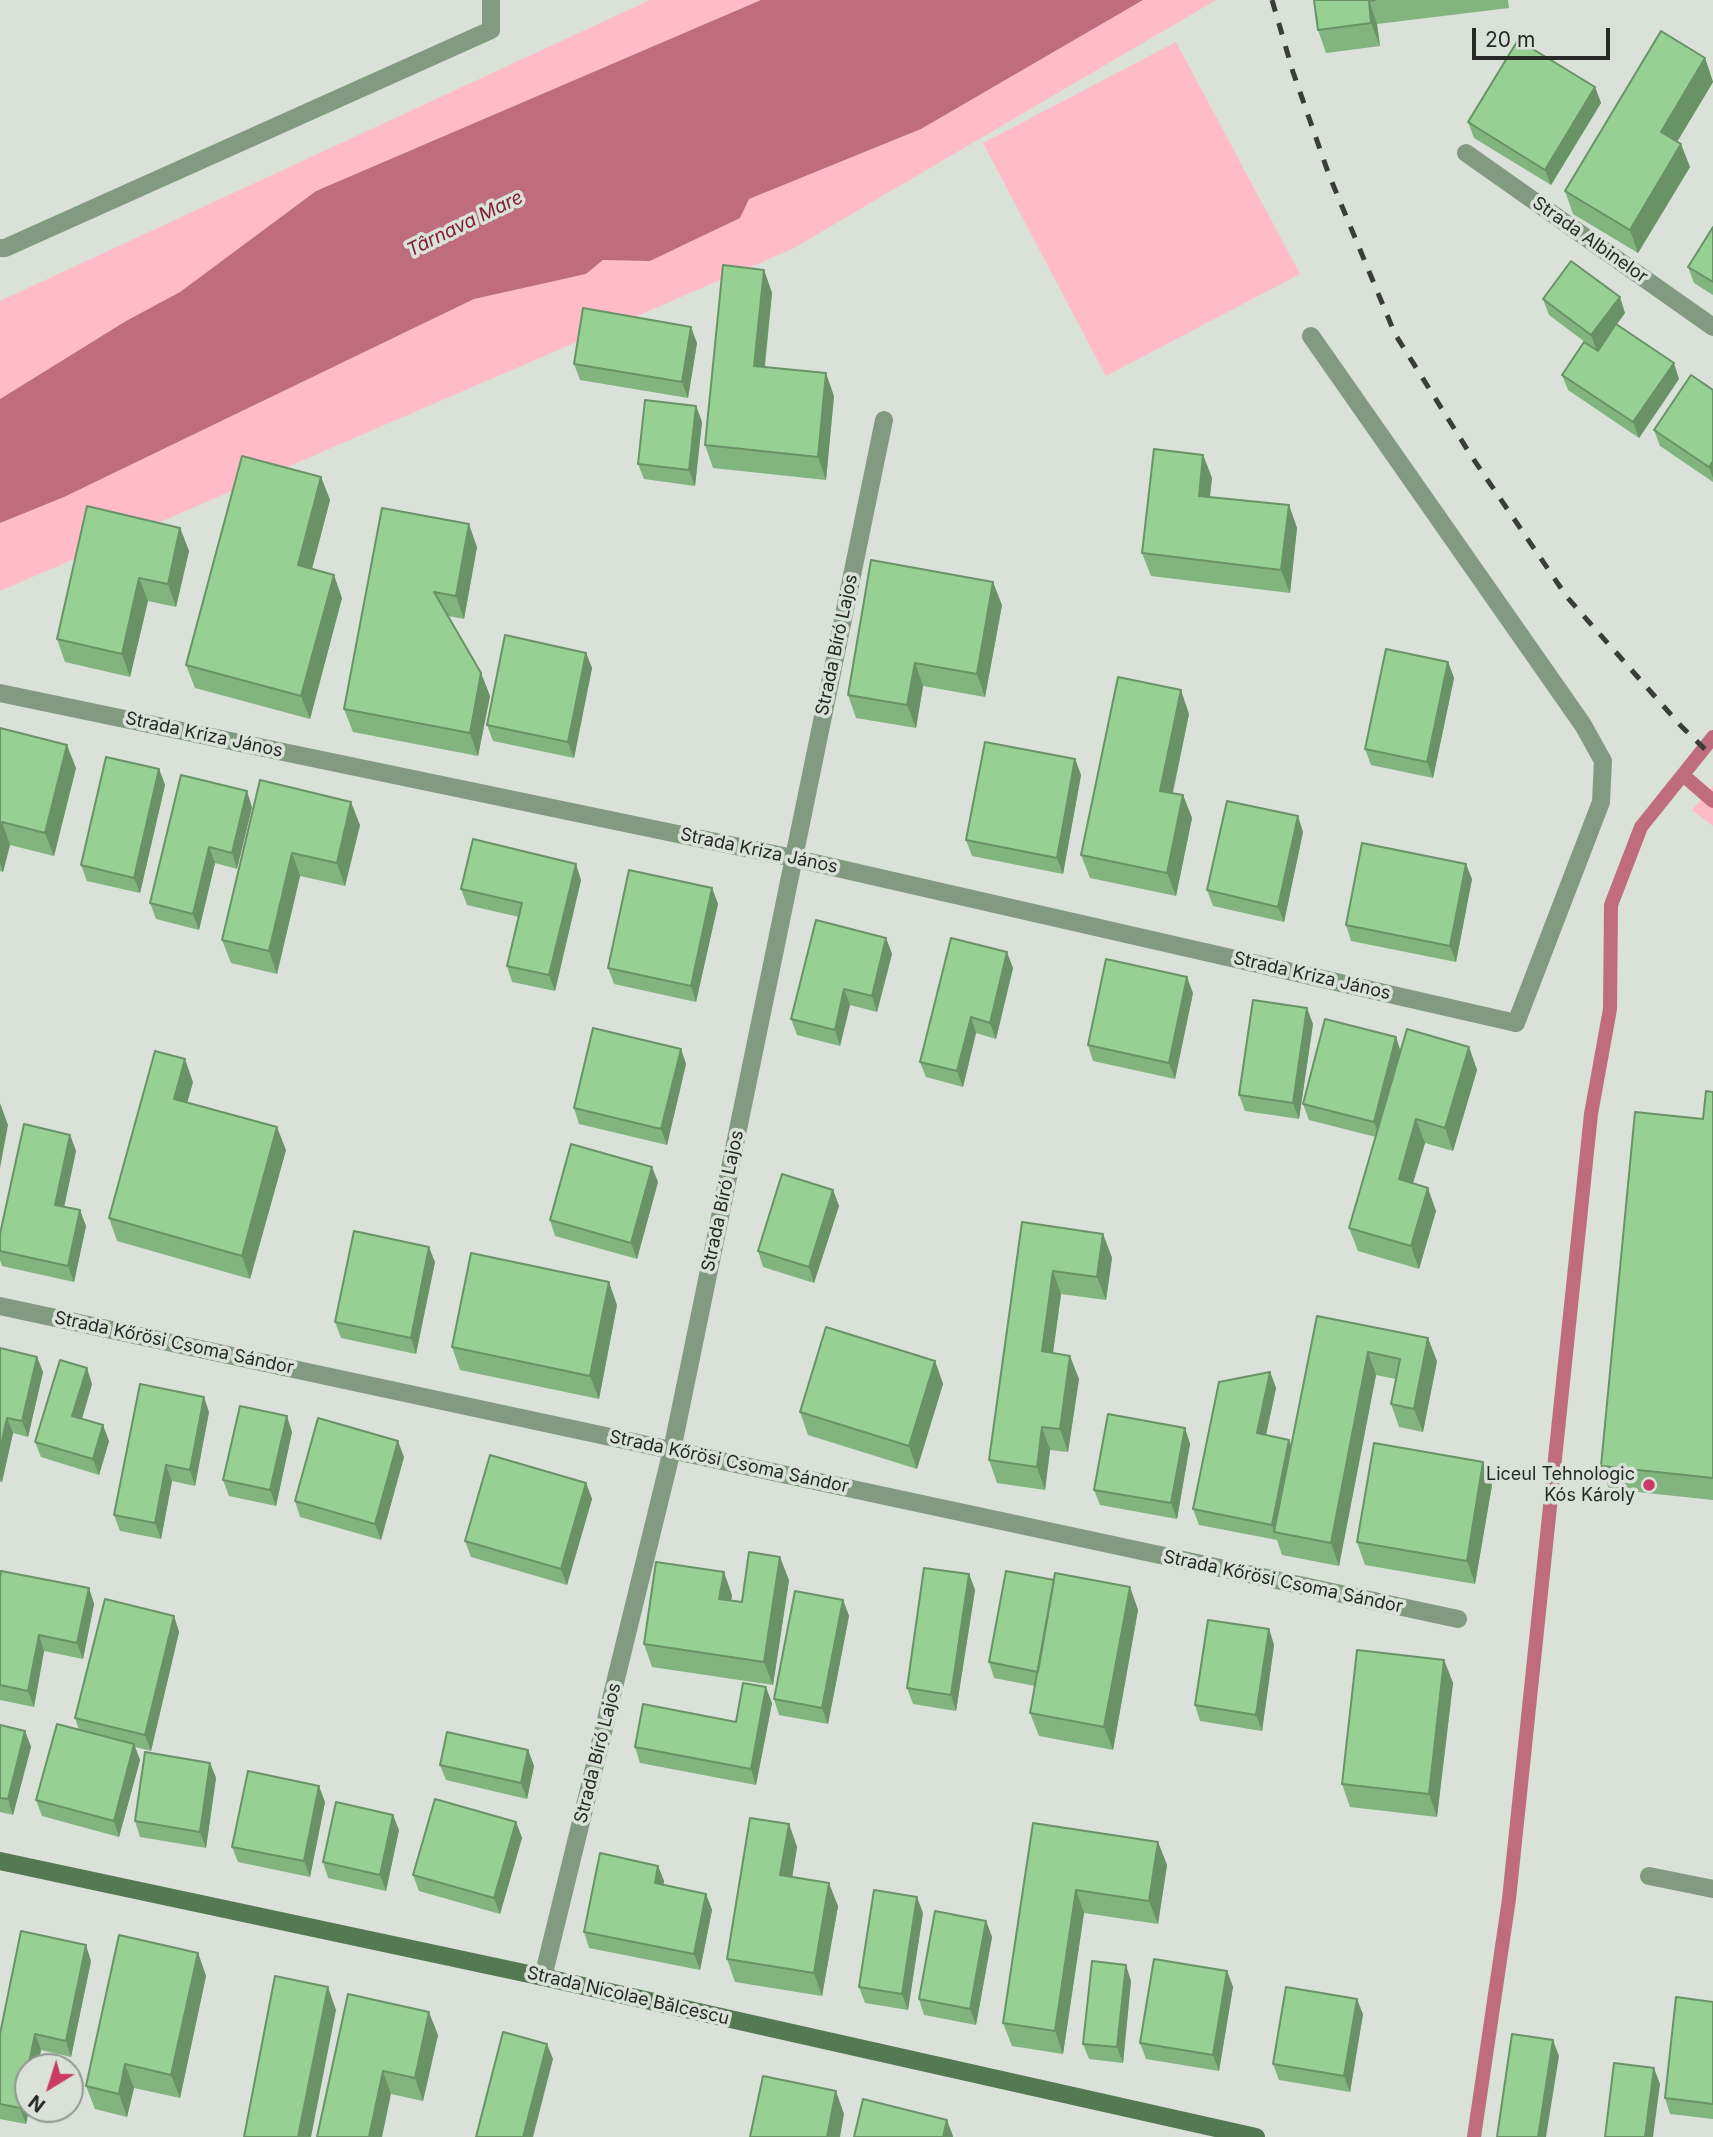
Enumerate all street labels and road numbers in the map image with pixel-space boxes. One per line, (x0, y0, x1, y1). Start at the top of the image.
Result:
street label: Strada Albinelor (1528, 192, 1652, 288)
street label: Strada Bíró Lajos (811, 572, 863, 718)
street label: Strada Kriza János (123, 708, 285, 762)
street label: Strada Kriza János (678, 824, 840, 878)
street label: Strada Kriza János (1231, 947, 1393, 1005)
street label: Strada Bíró Lajos (697, 1128, 749, 1274)
street label: Strada Kőrösi Csoma Sándor (52, 1307, 296, 1379)
street label: Strada Kőrösi Csoma Sándor (607, 1426, 851, 1498)
street label: Strada Kőrösi Csoma Sándor (1161, 1546, 1405, 1618)
street label: Strada Bíró Lajos (570, 1681, 626, 1825)
street label: Strada Nicolae Bălcescu (525, 1962, 731, 2030)

